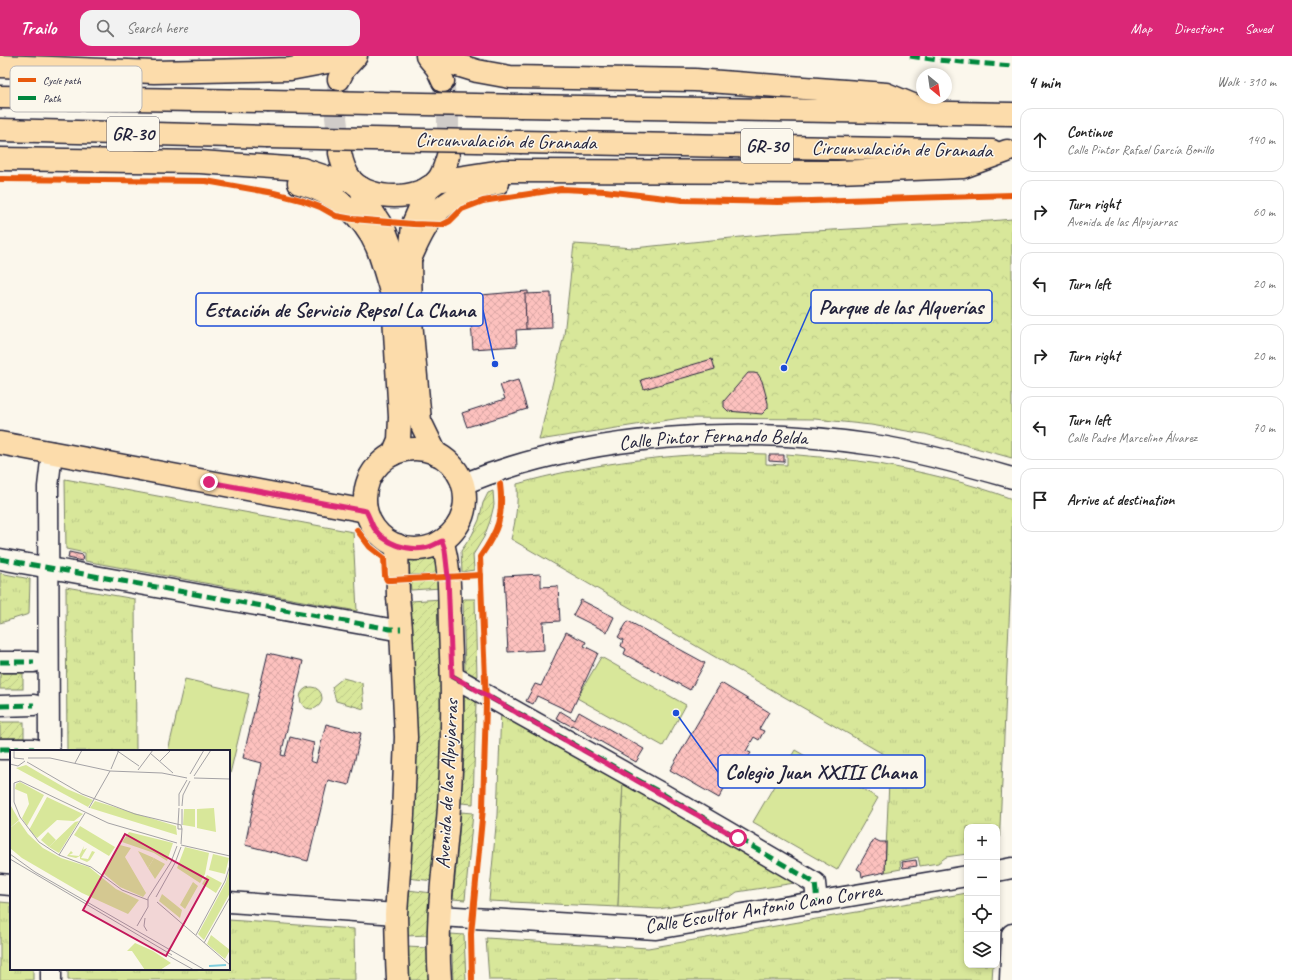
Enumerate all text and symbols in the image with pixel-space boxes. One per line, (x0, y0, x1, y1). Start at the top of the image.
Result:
search box (80, 10, 360, 46)
text: Trailo (20, 16, 56, 40)
icon: search (94, 17, 116, 39)
text: Search here (126, 19, 188, 38)
text: Map (1131, 20, 1152, 37)
text: Directions (1174, 20, 1223, 37)
text: Saved (1245, 20, 1272, 37)
legend (10, 66, 142, 112)
north arrow (916, 68, 952, 104)
text: 4 min (1028, 72, 1061, 93)
text: Cycle path (43, 73, 82, 87)
text: Walk · 310 m (1217, 74, 1276, 90)
text: Path (43, 91, 62, 105)
road number: GR-30 (107, 117, 159, 151)
text: Continue (1067, 123, 1112, 142)
street label: Circunvalación de Granada (415, 127, 598, 155)
road number: GR-30 (741, 129, 793, 163)
icon: ahead (1029, 129, 1051, 151)
text: 140 m (1247, 132, 1275, 148)
street label: Circunvalación de Granada (811, 135, 994, 163)
text: Calle Pintor Rafael García Bonillo (1067, 142, 1214, 158)
text: Turn right (1067, 195, 1120, 214)
icon: right (1029, 201, 1051, 223)
text: 60 m (1253, 204, 1275, 220)
text: Avenida de las Alpujarras (1067, 214, 1177, 230)
icon: left (1029, 273, 1051, 295)
text: Turn left (1067, 275, 1110, 294)
text: 20 m (1253, 276, 1275, 292)
callout: Parque de las Alquerías (811, 290, 992, 323)
callout: Estación de Servicio Repsol La Chana (196, 293, 483, 326)
text: Parque de las Alquerías (819, 294, 986, 320)
text: Estación de Servicio Repsol La Chana (205, 297, 477, 323)
icon: right (1029, 345, 1051, 367)
text: Turn right (1067, 347, 1120, 366)
text: 20 m (1253, 348, 1275, 364)
text: Turn left (1067, 411, 1110, 430)
icon: left (1029, 417, 1051, 439)
text: 70 m (1253, 420, 1275, 436)
street label: Calle Pintor Fernando Belda (617, 422, 810, 455)
text: Calle Padre Marcelino Álvarez (1067, 430, 1197, 446)
route end (200, 473, 218, 491)
icon: arrive (1029, 489, 1051, 511)
text: Arrive at destination (1067, 491, 1174, 510)
street label: Avenida de las Alpujarras (430, 697, 464, 869)
inset map (10, 750, 230, 970)
callout: Colegio Juan XXIII Chana (718, 755, 925, 788)
text: Colegio Juan XXIII Chana (725, 759, 918, 785)
map controls (964, 824, 1000, 968)
button: + (964, 824, 1000, 860)
route start (729, 829, 747, 847)
button: − (964, 860, 1000, 896)
street label: Calle Escultor Antonio Cano Correa (643, 877, 885, 939)
button: locate (964, 896, 1000, 932)
button: layers (964, 932, 1000, 968)

